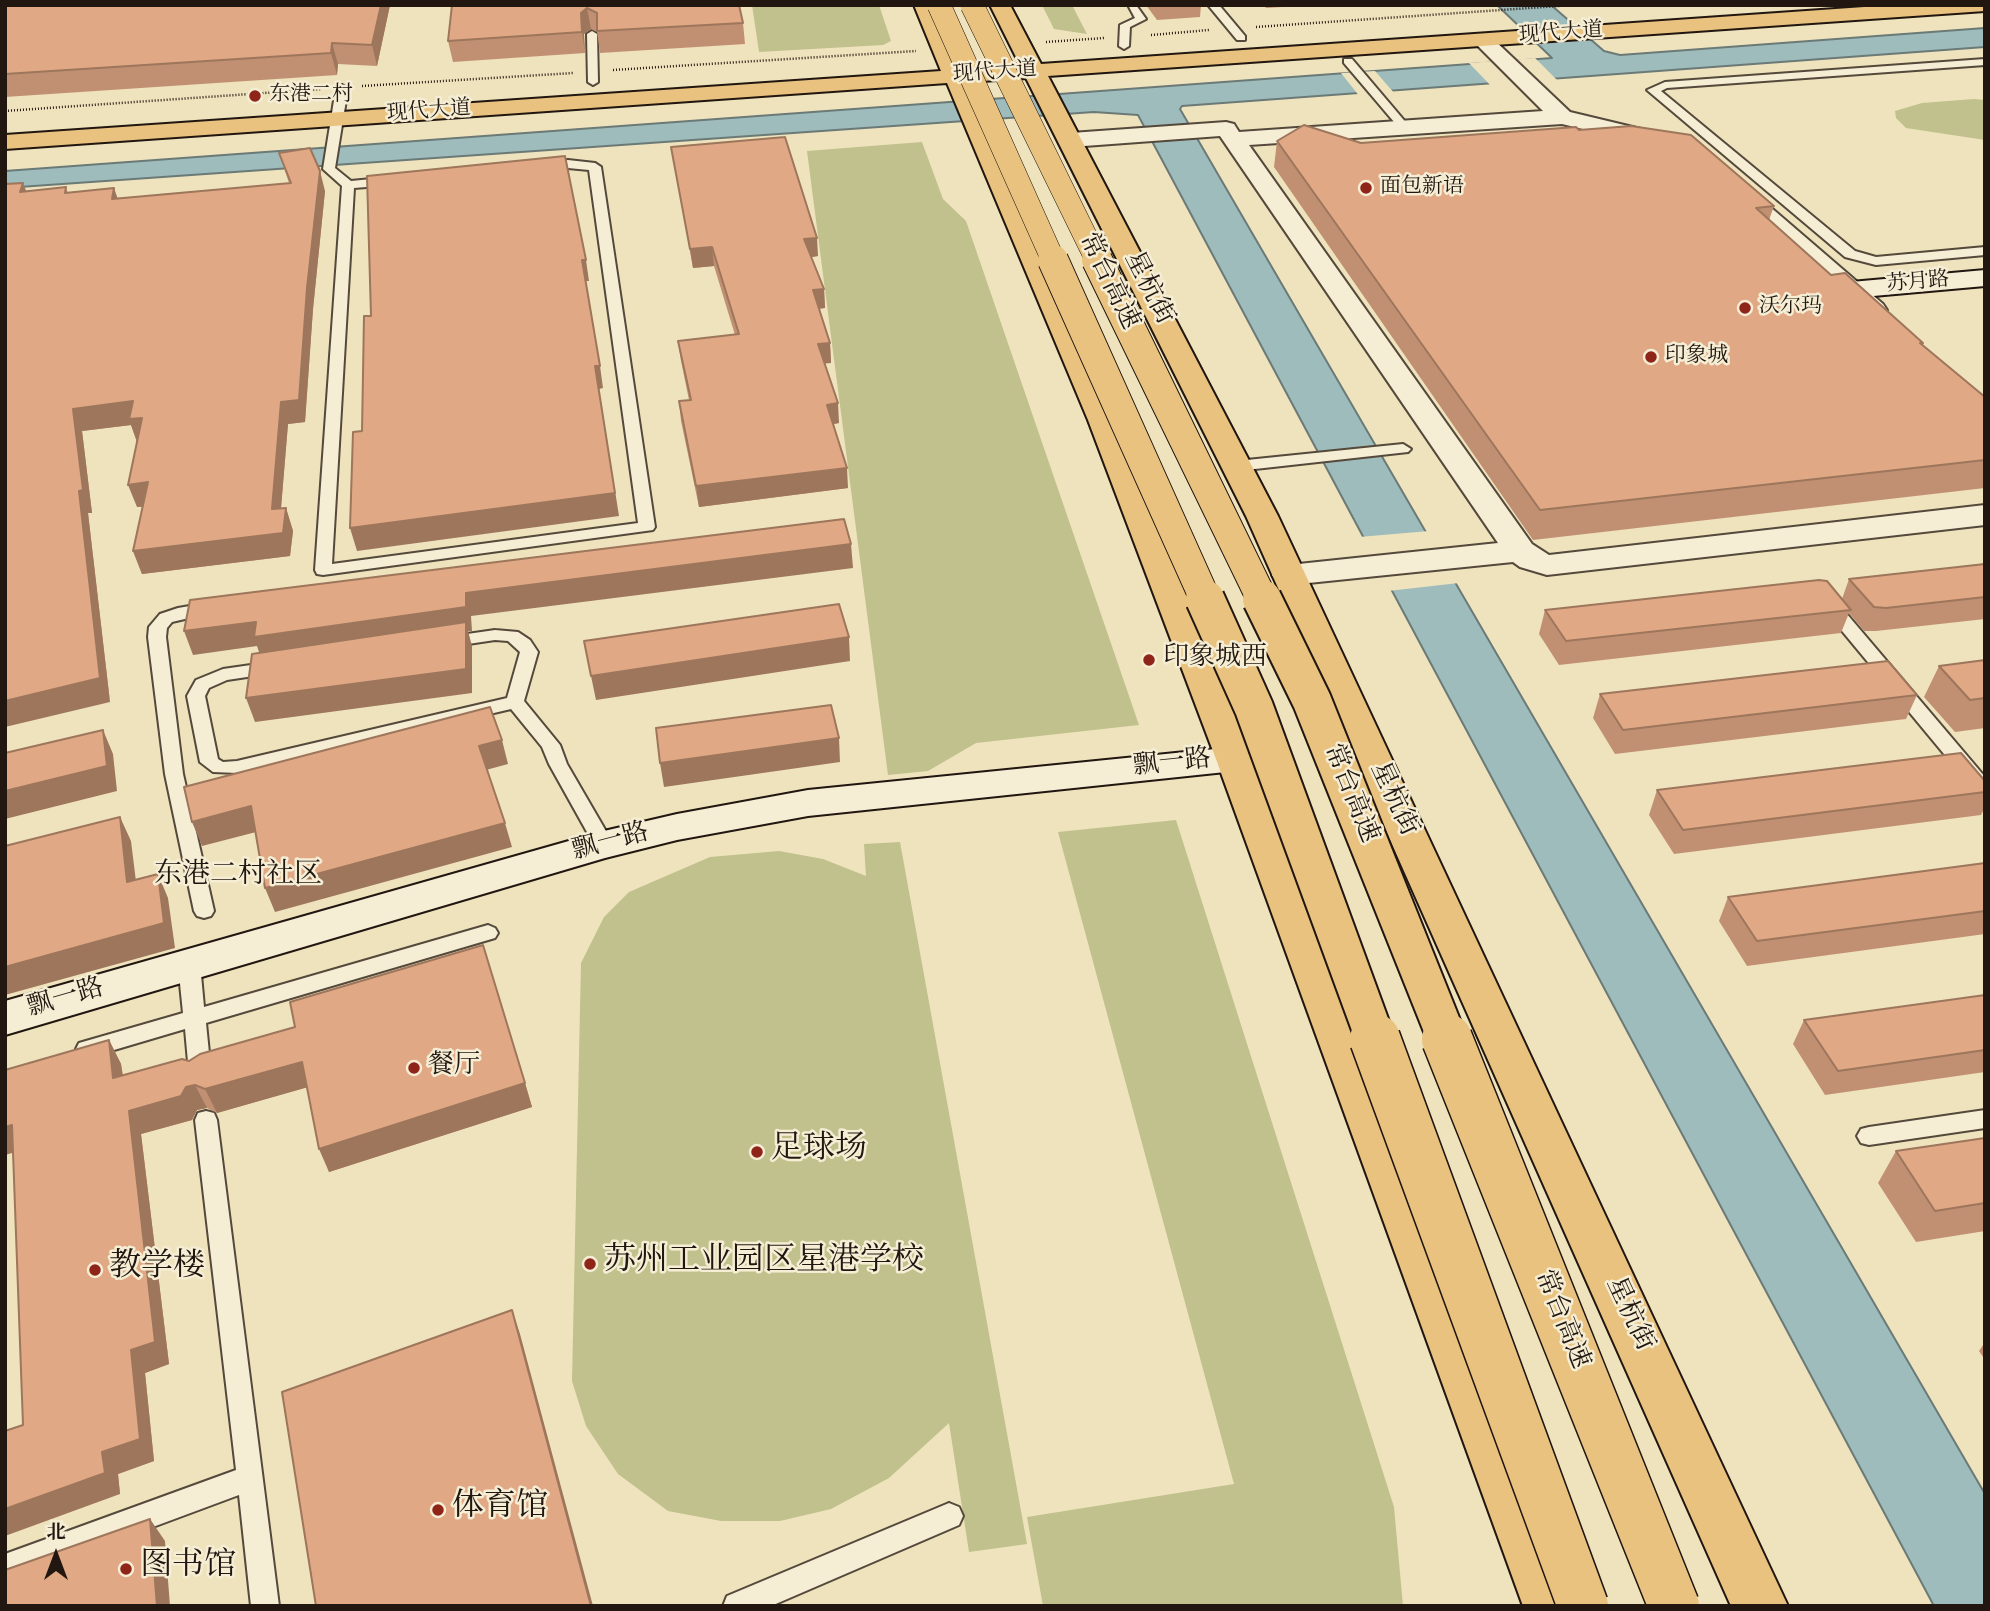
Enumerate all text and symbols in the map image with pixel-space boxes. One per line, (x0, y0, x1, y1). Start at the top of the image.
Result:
street label: 现代大道 (1518, 20, 1604, 50)
street label: 现代大道 (952, 59, 1038, 89)
place label: 东港二村 (269, 83, 353, 109)
marker: 东港二村 (247, 88, 263, 104)
street label: 现代大道 (386, 98, 472, 128)
place label: 面包新语 (1380, 175, 1464, 201)
marker: 面包新语 (1358, 180, 1374, 196)
street label: 常台高速 (1070, 228, 1144, 336)
street label: 星杭街 (1115, 247, 1179, 331)
street label: 苏月路 (1886, 269, 1950, 299)
place label: 沃尔玛 (1759, 295, 1822, 321)
marker: 沃尔玛 (1737, 300, 1753, 316)
place label: 印象城 (1665, 344, 1728, 370)
marker: 印象城 (1643, 349, 1659, 365)
place label: 印象城西 (1163, 644, 1267, 676)
marker: 印象城西 (1141, 652, 1157, 668)
street label: 常台高速 (1315, 740, 1383, 848)
street label: 飘一路 (1132, 745, 1212, 785)
street label: 星杭街 (1361, 758, 1423, 842)
street label: 飘一路 (569, 819, 653, 869)
district label: 东港二村社区 (154, 860, 322, 894)
street label: 飘一路 (24, 974, 108, 1026)
place label: 餐厅 (428, 1052, 480, 1084)
marker: 餐厅 (406, 1060, 422, 1076)
place label: 足球场 (771, 1133, 867, 1171)
marker: 足球场 (749, 1144, 765, 1160)
place label: 苏州工业园区星港学校 (604, 1245, 924, 1283)
place label: 教学楼 (109, 1251, 205, 1289)
marker: 苏州工业园区星港学校 (582, 1256, 598, 1272)
marker: 教学楼 (87, 1262, 103, 1278)
street label: 常台高速 (1526, 1266, 1594, 1374)
street label: 星杭街 (1597, 1273, 1659, 1357)
place label: 体育馆 (452, 1491, 548, 1529)
marker: 体育馆 (430, 1502, 446, 1518)
north arrow (21, 1520, 91, 1590)
text: 北 (46, 1520, 66, 1547)
place label: 图书馆 (140, 1550, 236, 1588)
marker: 图书馆 (118, 1561, 134, 1577)

